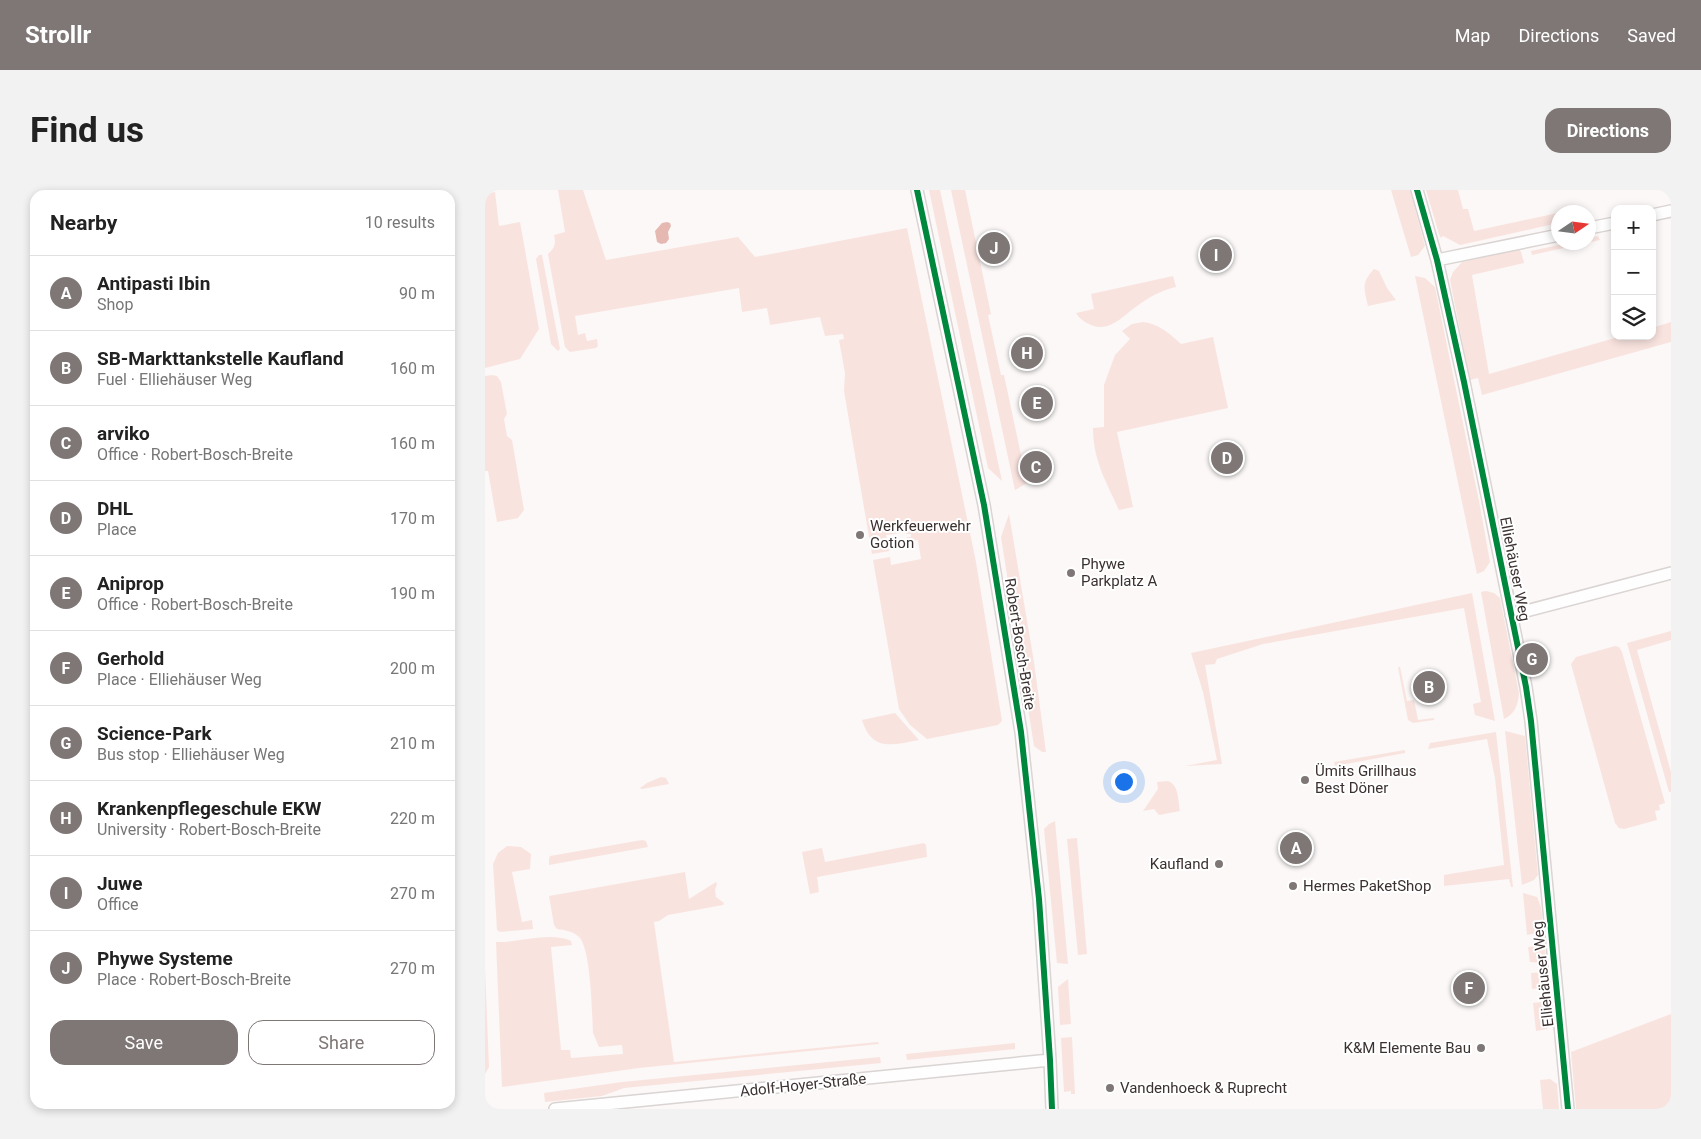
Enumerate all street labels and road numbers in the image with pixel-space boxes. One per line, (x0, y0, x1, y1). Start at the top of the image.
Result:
street label: Elliehäuser Weg (1496, 515, 1534, 623)
street label: Robert-Bosch-Breite (1001, 577, 1039, 711)
street label: Elliehäuser Weg (1529, 920, 1557, 1028)
street label: Adolf-Hoyer-Straße (739, 1069, 867, 1101)

